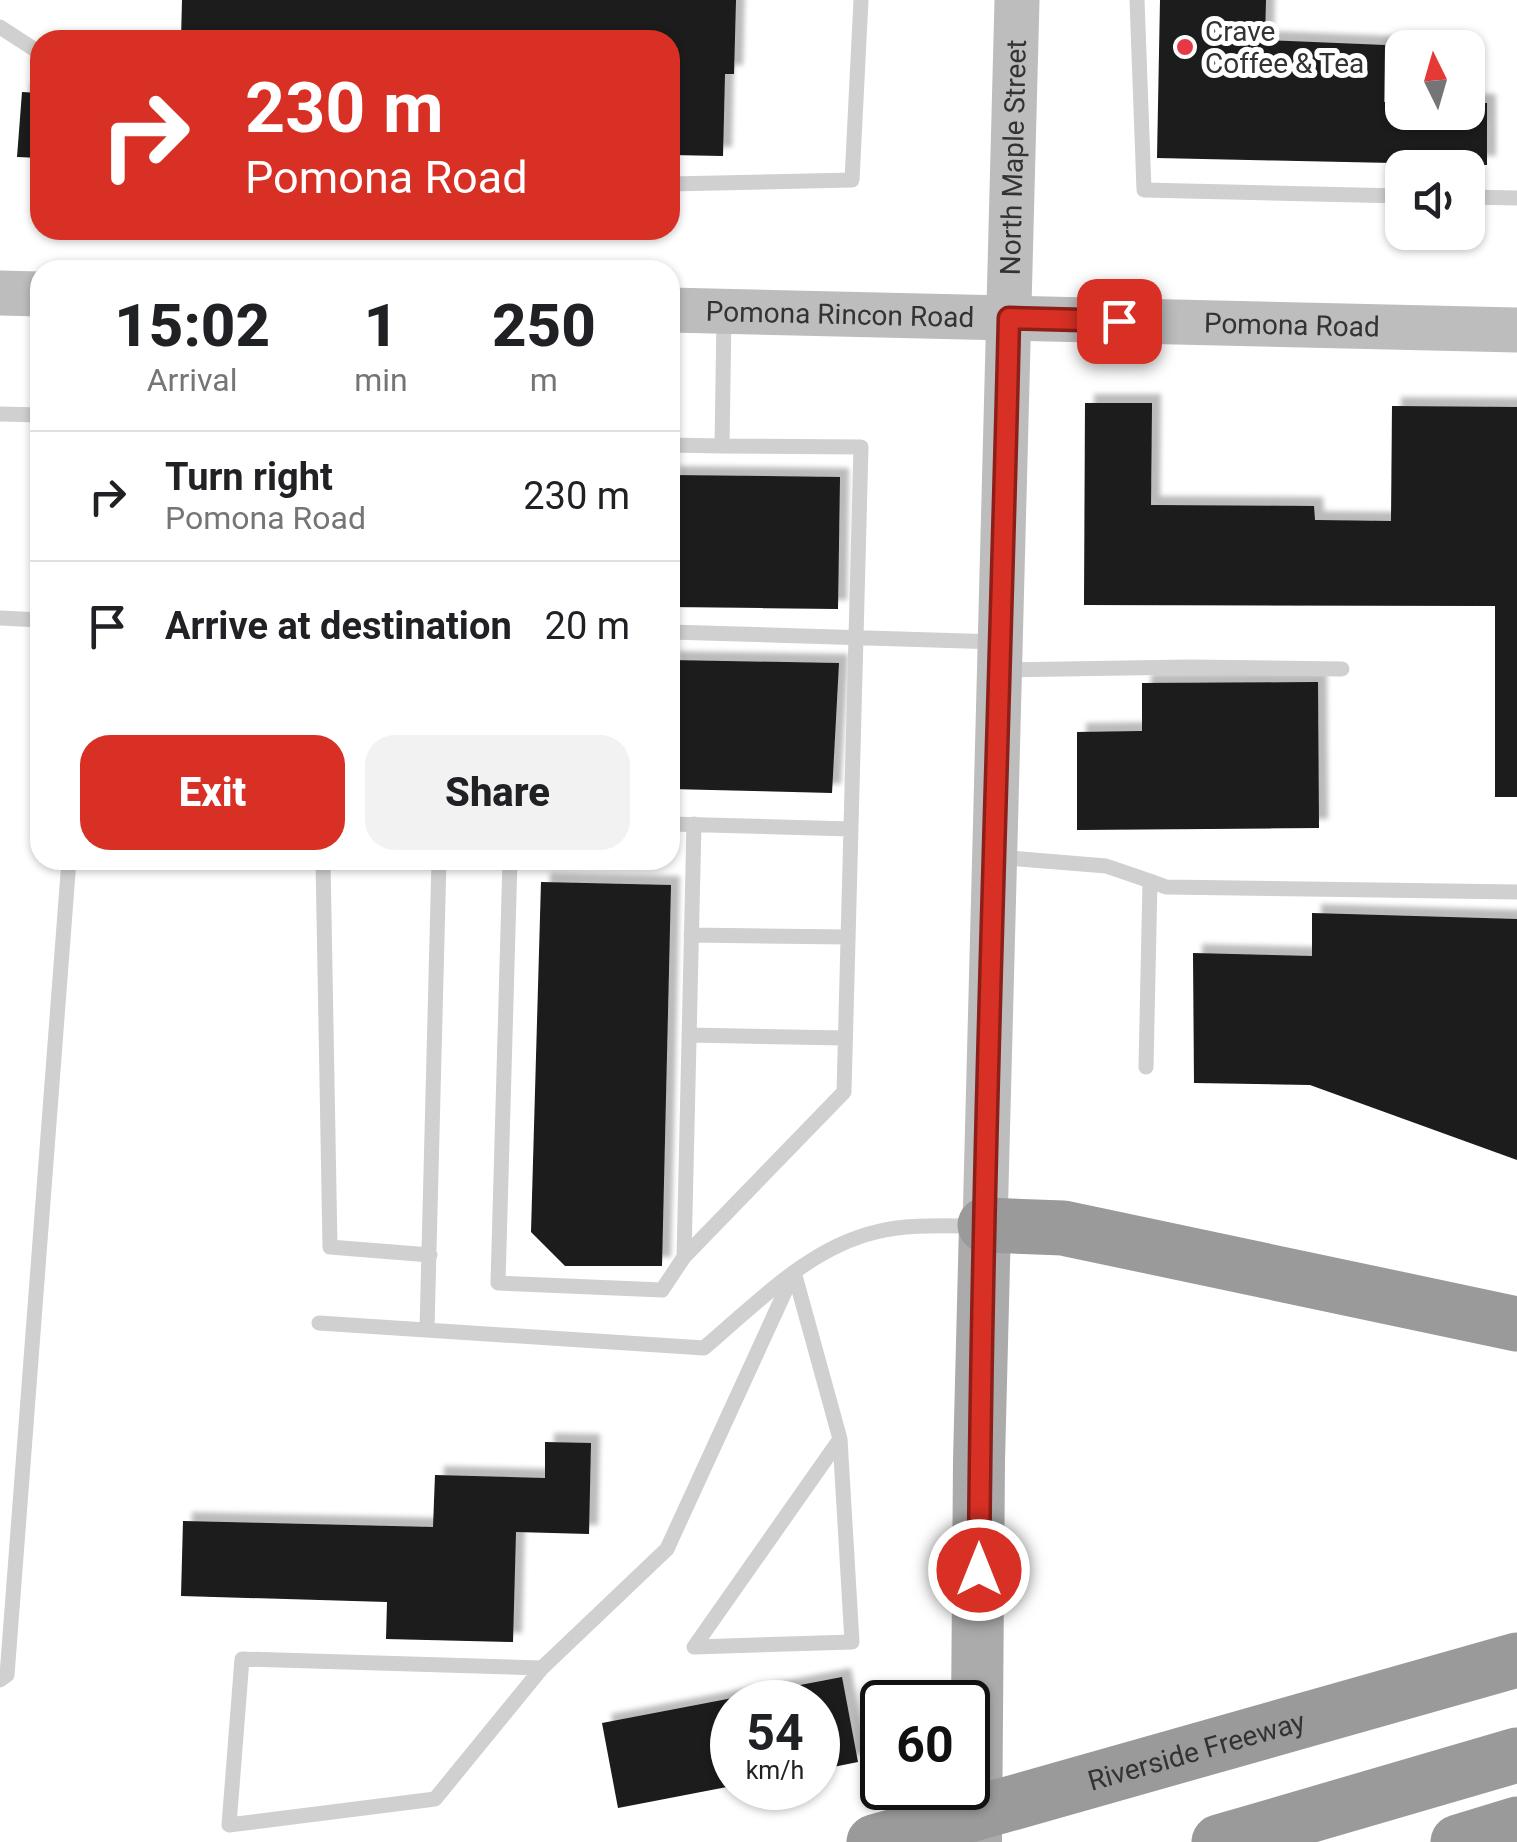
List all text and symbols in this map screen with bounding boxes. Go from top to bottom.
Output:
place label: Crave Coffee & Tea [1205,15,1364,80]
north arrow [1385,30,1485,130]
map controls [1385,30,1485,250]
marker: Crave Coffee & Tea [1174,36,1196,58]
street label: North Maple Street [993,39,1032,276]
text: 230 m [245,67,444,149]
icon: right [80,70,210,200]
button: sound [1385,150,1485,250]
text: Pomona Road [245,151,528,204]
pin [1077,279,1162,364]
text: 15:02 [114,290,270,361]
text: 1 [364,290,398,361]
text: 250 [492,290,596,361]
street label: Pomona Rincon Road [705,294,975,334]
icon: arrive [1092,294,1147,349]
street label: Pomona Road [1204,306,1380,343]
text: Arrival [147,361,238,399]
text: min [354,361,408,399]
text: m [530,361,558,399]
text: Turn right [165,455,333,499]
icon: right [80,469,135,524]
text: 230 m [523,474,630,518]
text: Pomona Road [165,499,366,537]
icon: arrive [80,599,135,654]
text: Arrive at destination [165,604,512,648]
text: 20 m [545,604,630,648]
button: Exit [80,735,345,850]
button: Share [365,735,630,850]
position arrow [927,1518,1031,1622]
speed limit sign: 60 [860,1680,990,1810]
text: 54 [746,1704,804,1762]
street label: Riverside Freeway [1084,1704,1309,1797]
text: km/h [746,1756,804,1785]

